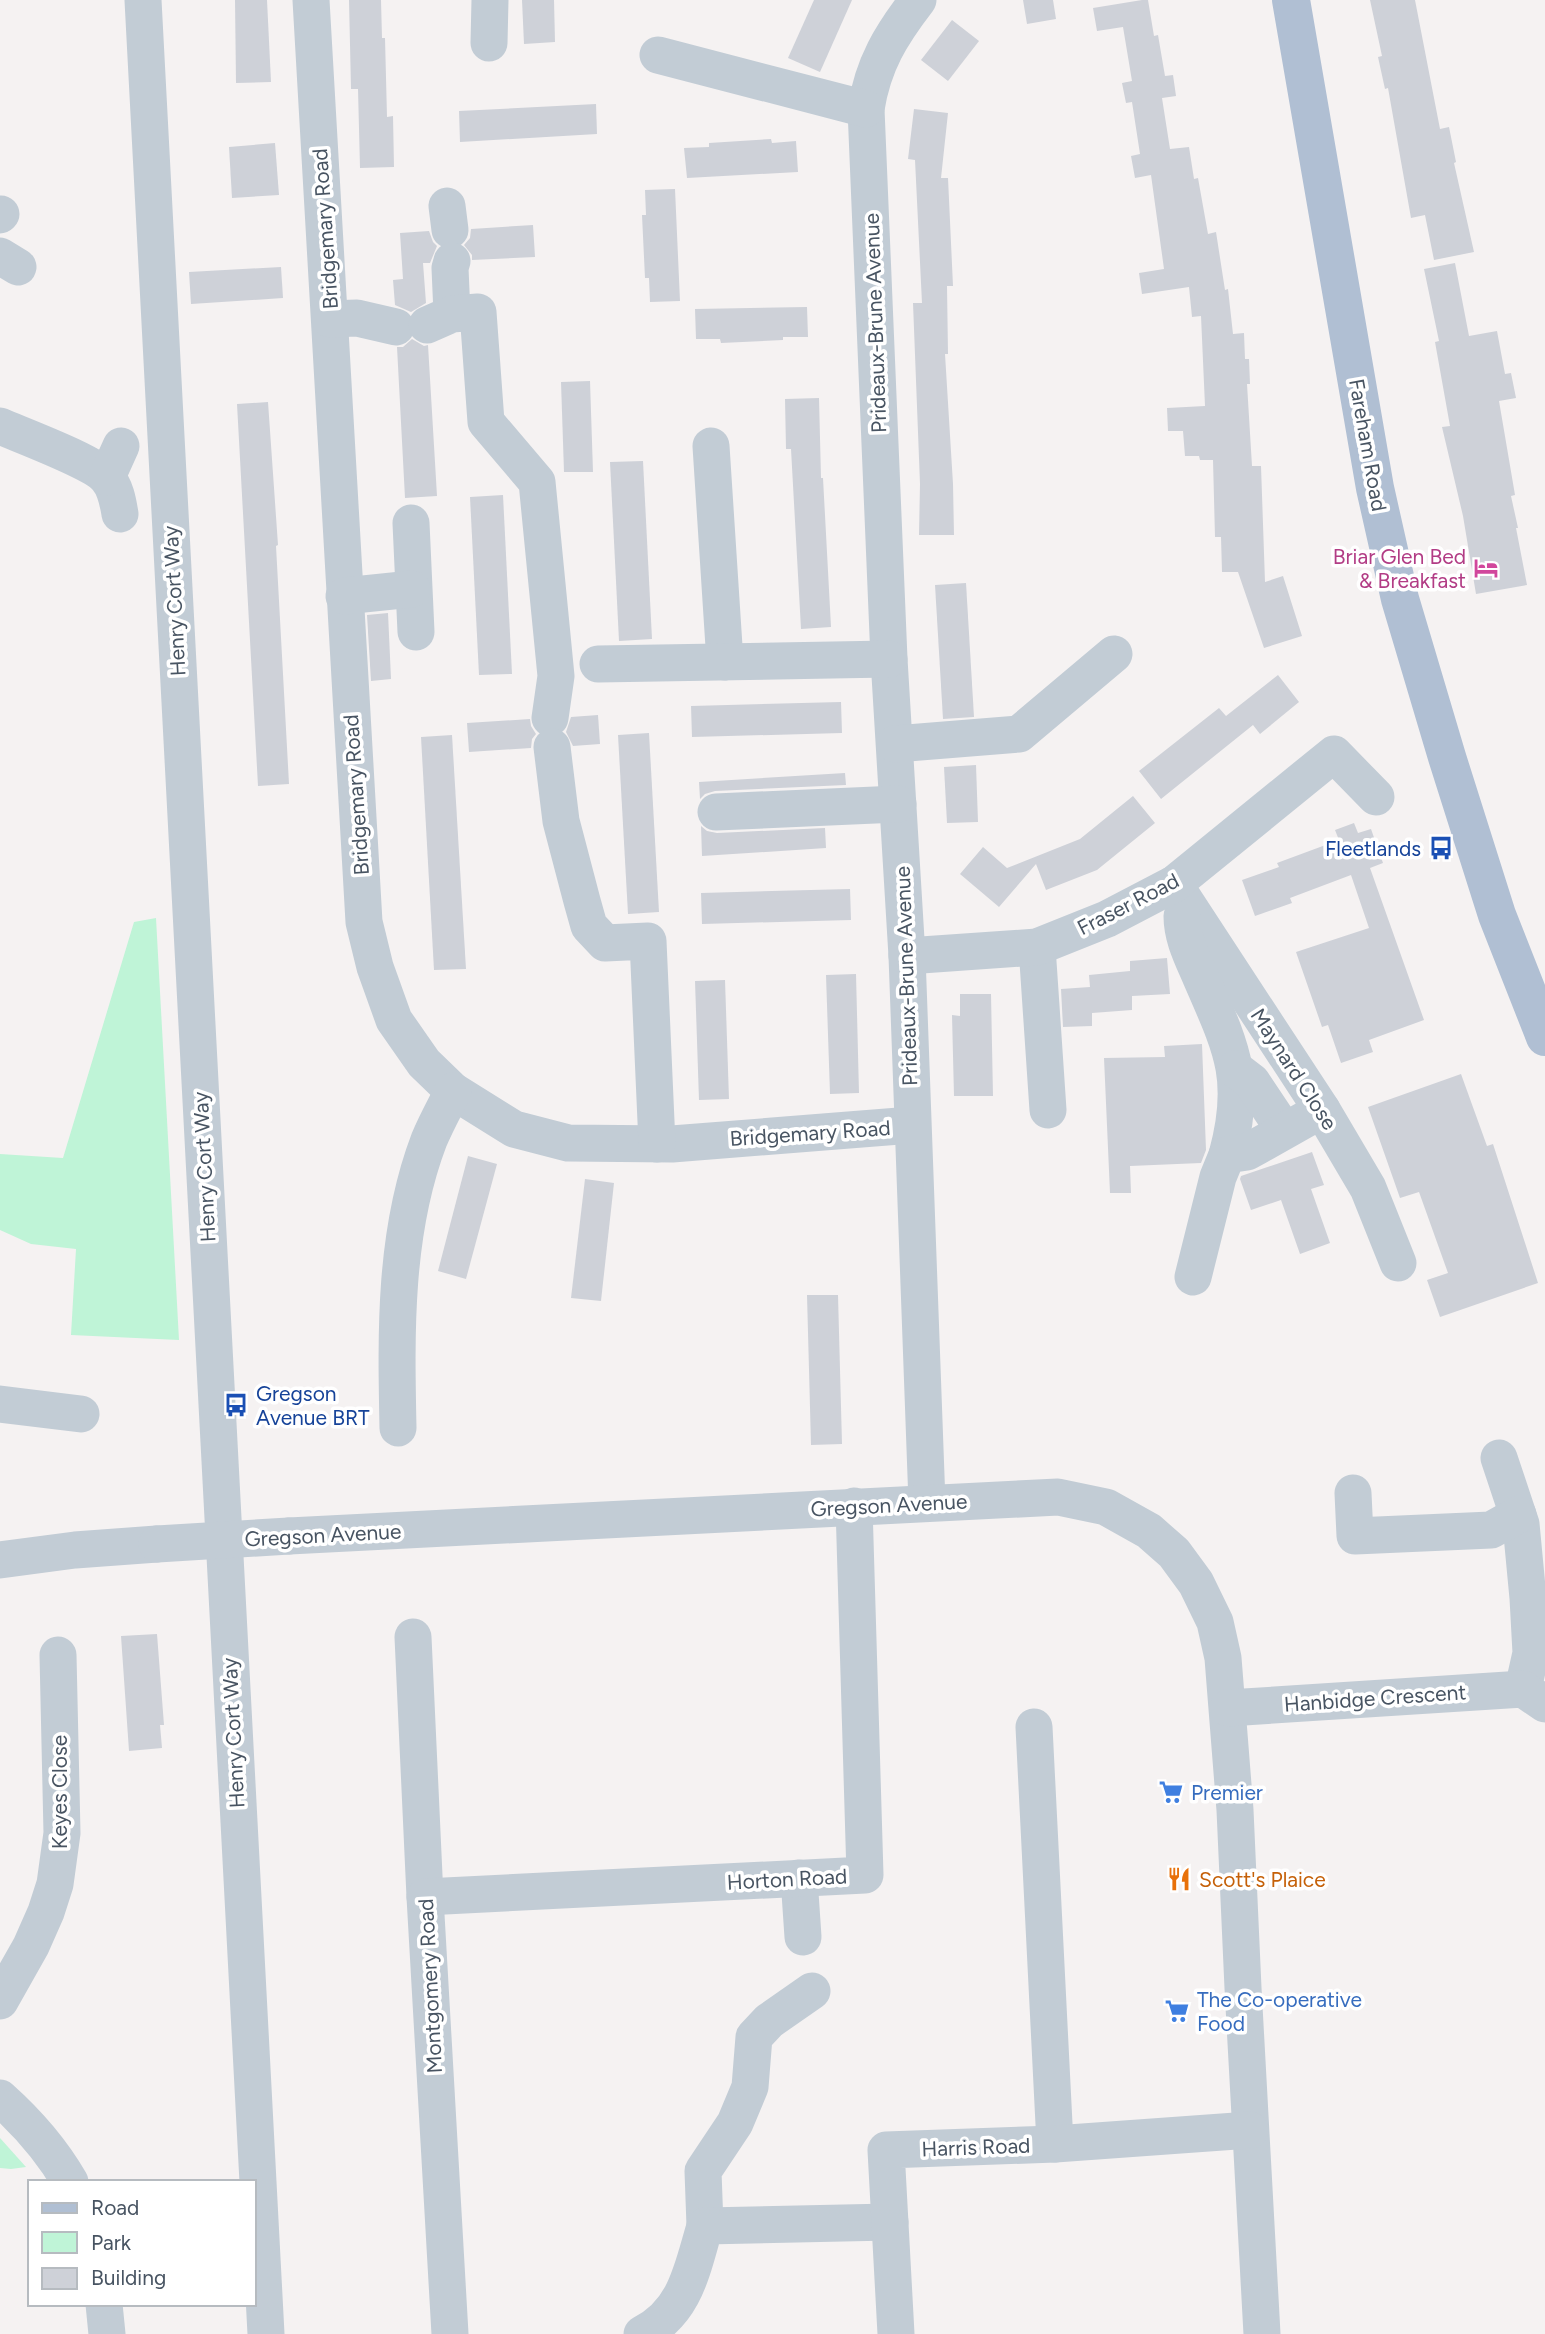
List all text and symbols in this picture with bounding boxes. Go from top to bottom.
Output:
street label: Bridgemary Road [307,148,343,310]
street label: Prideaux-Brune Avenue [859,213,891,433]
street label: Fareham Road [1344,377,1392,513]
street label: Henry Cort Way [158,525,190,677]
place label: Briar Glen Bed & Breakfast [1333,544,1466,593]
hotel icon: Briar Glen Bed & Breakfast [1472,554,1500,582]
street label: Bridgemary Road [338,714,374,876]
bus stop icon: Fleetlands [1427,834,1455,862]
place label: Fleetlands [1325,836,1421,861]
street label: Prideaux-Brune Avenue [890,866,922,1086]
street label: Fraser Road [1073,868,1183,940]
street label: Maynard Close [1246,1004,1342,1134]
street label: Henry Cort Way [188,1091,220,1243]
street label: Bridgemary Road [729,1115,891,1151]
place label: Gregson Avenue BRT [256,1381,370,1430]
bus stop icon: Gregson Avenue BRT [222,1391,250,1419]
street label: Gregson Avenue [810,1488,968,1522]
street label: Gregson Avenue [244,1518,402,1552]
street label: Henry Cort Way [217,1657,249,1809]
street label: Hanbidge Crescent [1283,1679,1467,1717]
street label: Keyes Close [47,1735,72,1849]
supermarket icon: Premier [1157,1778,1185,1806]
place label: Premier [1191,1780,1263,1805]
street label: Horton Road [726,1863,848,1895]
restaurant icon: Scott's Plaice [1165,1865,1193,1893]
place label: Scott's Plaice [1199,1867,1326,1892]
street label: Montgomery Road [413,1898,447,2074]
place label: The Co-operative Food [1197,1987,1362,2036]
supermarket icon: The Co-operative Food [1163,1997,1191,2025]
street label: Harris Road [921,2133,1031,2161]
legend [28,2180,256,2306]
text: Road [91,2195,139,2220]
text: Park [91,2230,132,2255]
text: Building [91,2265,166,2290]

